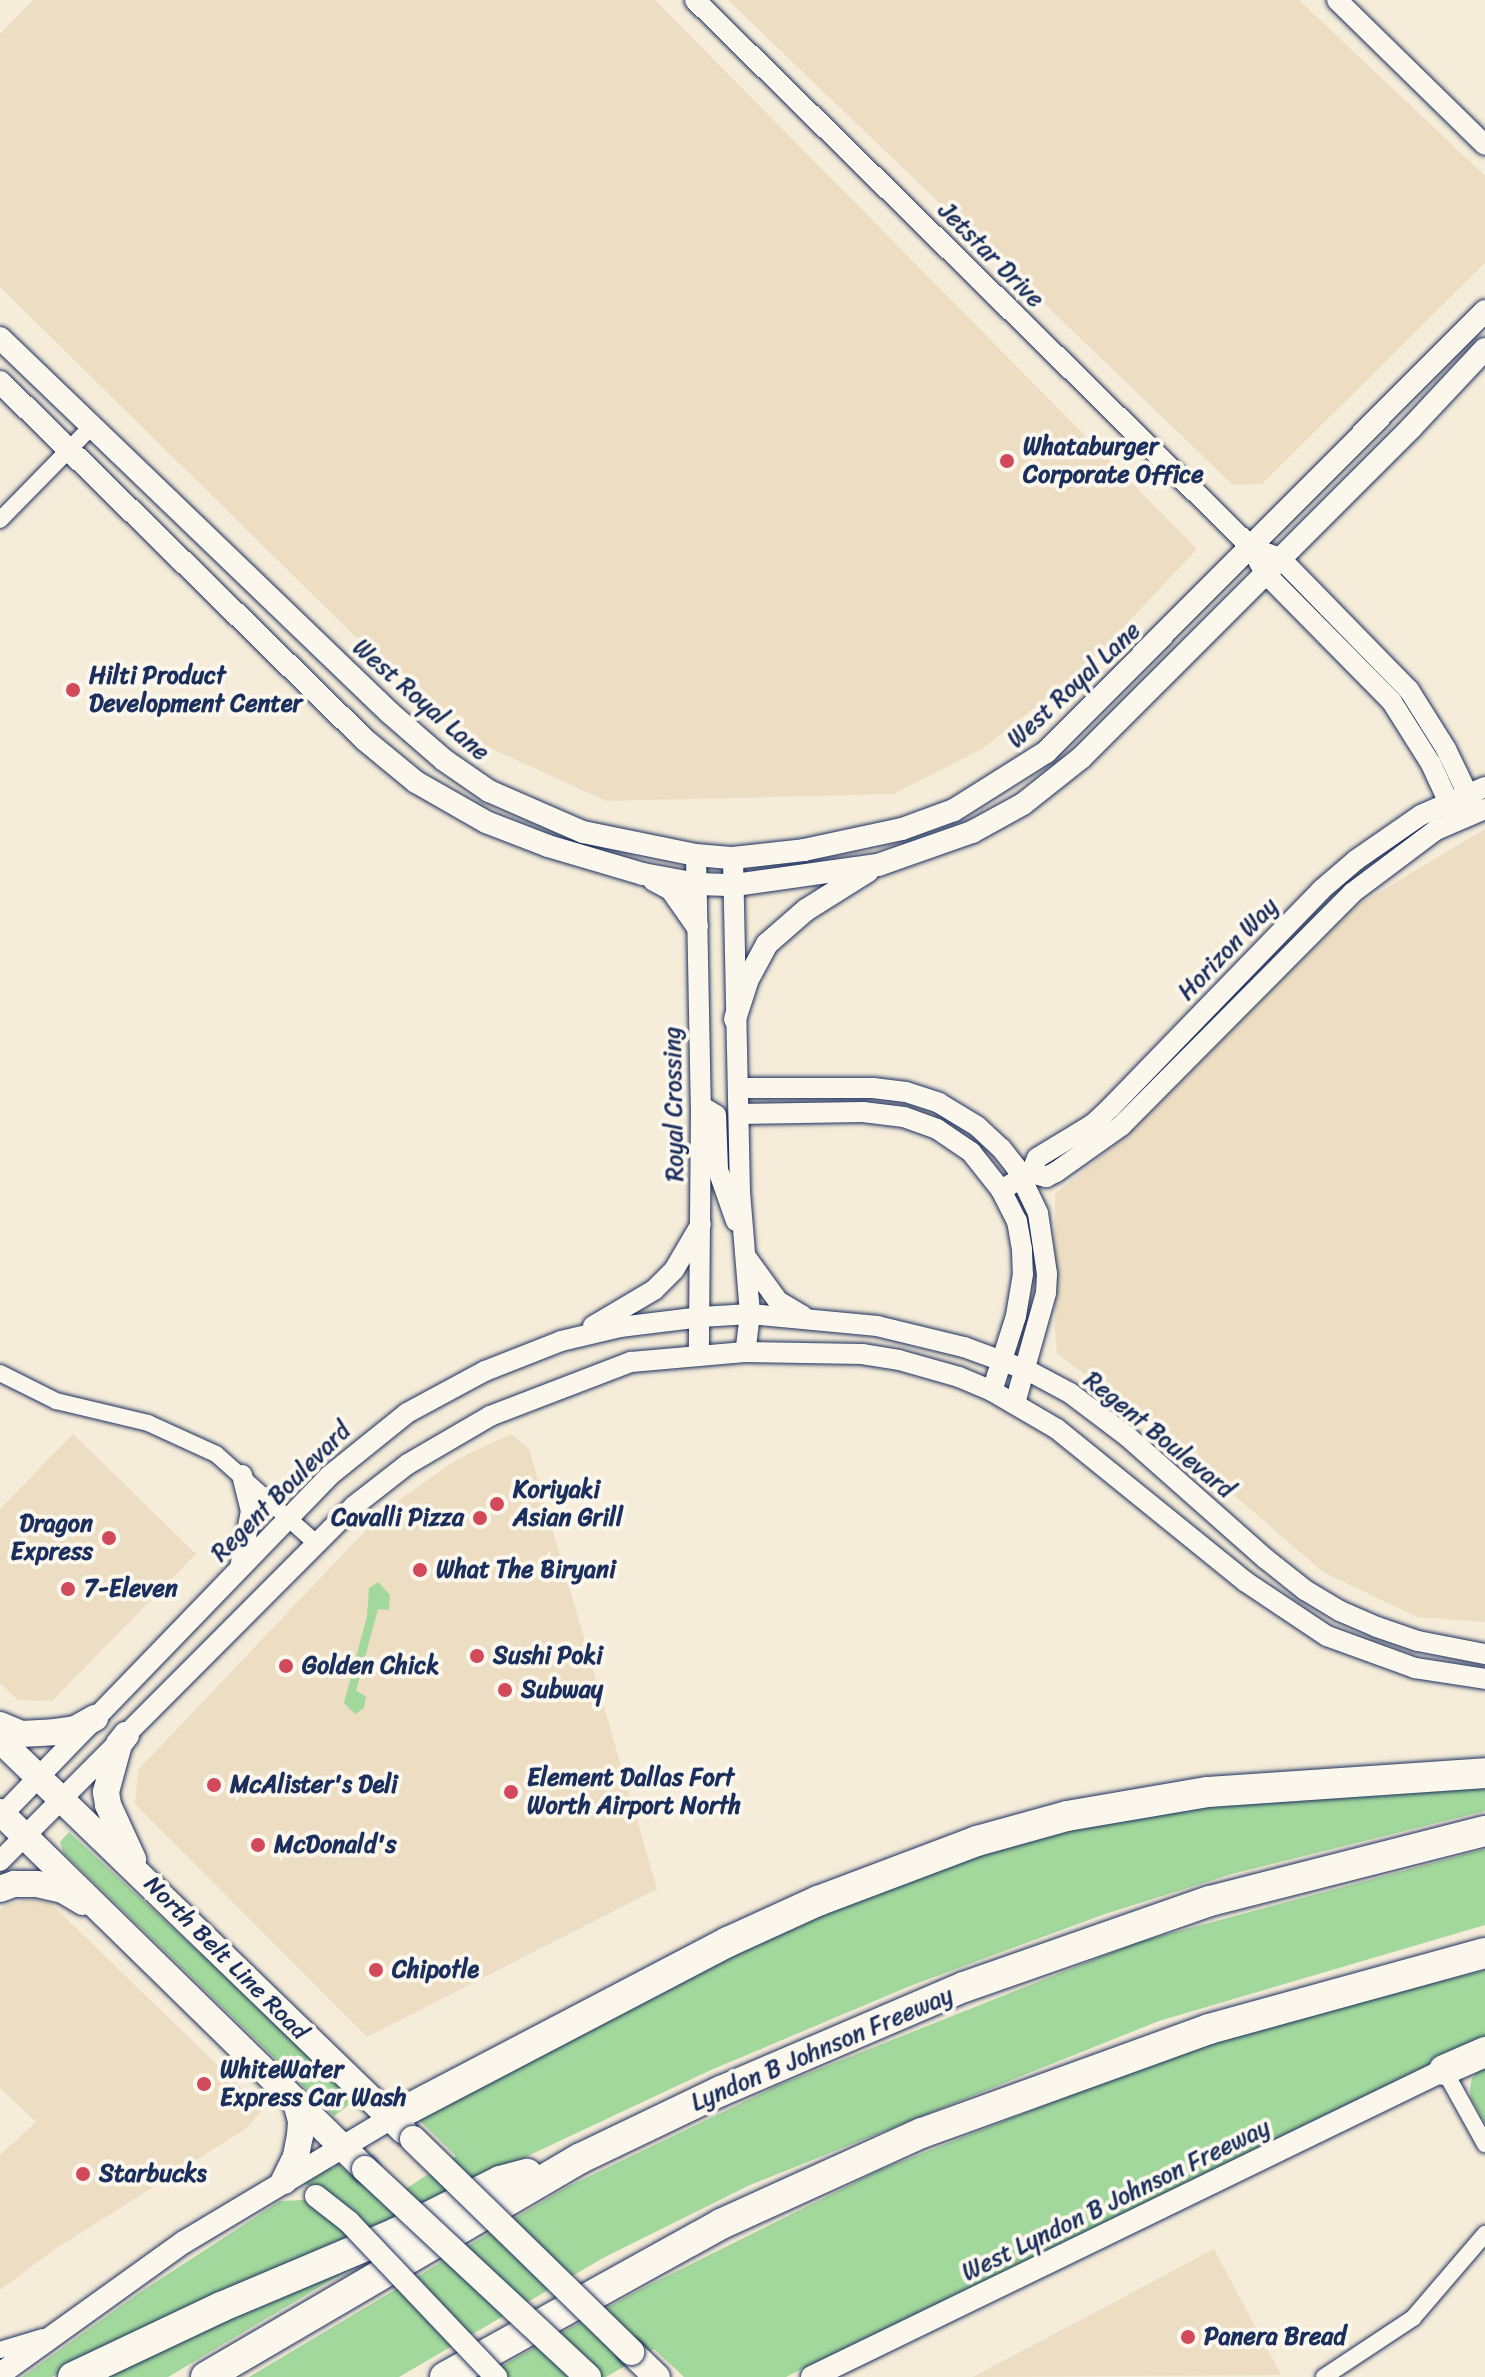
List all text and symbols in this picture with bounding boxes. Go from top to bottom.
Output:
street label: Jetstar Drive [932,196,1050,314]
place label: Whataburger Corporate Office [1023,433,1204,489]
marker: Whataburger Corporate Office [998,452,1016,470]
street label: West Royal Lane [1002,616,1146,754]
street label: West Royal Lane [347,633,495,767]
place label: Hilti Product Development Center [89,662,303,718]
marker: Hilti Product Development Center [64,681,82,699]
street label: Horizon Way [1172,892,1284,1006]
street label: Royal Crossing [658,1027,690,1181]
street label: Regent Boulevard [1078,1366,1240,1504]
street label: Regent Boulevard [206,1417,356,1567]
place label: Koriyaki Asian Grill [513,1476,623,1532]
marker: Koriyaki Asian Grill [488,1495,506,1513]
place label: Cavalli Pizza [331,1504,464,1532]
marker: Cavalli Pizza [471,1509,489,1527]
place label: Dragon Express [10,1510,93,1566]
marker: Dragon Express [100,1529,118,1547]
place label: What The Biryani [436,1556,616,1584]
marker: What The Biryani [411,1561,429,1579]
place label: 7-Eleven [84,1575,178,1603]
marker: 7-Eleven [59,1580,77,1598]
place label: Sushi Poki [493,1642,604,1670]
marker: Sushi Poki [468,1647,486,1665]
place label: Golden Chick [302,1652,439,1680]
marker: Golden Chick [277,1657,295,1675]
place label: Subway [521,1676,603,1704]
marker: Subway [496,1681,514,1699]
place label: Element Dallas Fort Worth Airport North [527,1764,742,1820]
place label: McAlister's Deli [230,1771,399,1799]
marker: McAlister's Deli [205,1776,223,1794]
marker: Element Dallas Fort Worth Airport North [502,1783,520,1801]
place label: McDonald's [274,1831,397,1859]
marker: McDonald's [249,1836,267,1854]
street label: North Belt Line Road [138,1870,314,2046]
place label: Chipotle [392,1956,479,1984]
marker: Chipotle [367,1961,385,1979]
street label: Lyndon B Johnson Freeway [687,1981,957,2117]
place label: WhiteWater Express Car Wash [220,2056,406,2112]
marker: WhiteWater Express Car Wash [195,2075,213,2093]
street label: West Lyndon B Johnson Freeway [957,2113,1275,2287]
place label: Starbucks [99,2160,207,2188]
marker: Starbucks [74,2165,92,2183]
place label: Panera Bread [1204,2323,1346,2351]
marker: Panera Bread [1179,2328,1197,2346]

